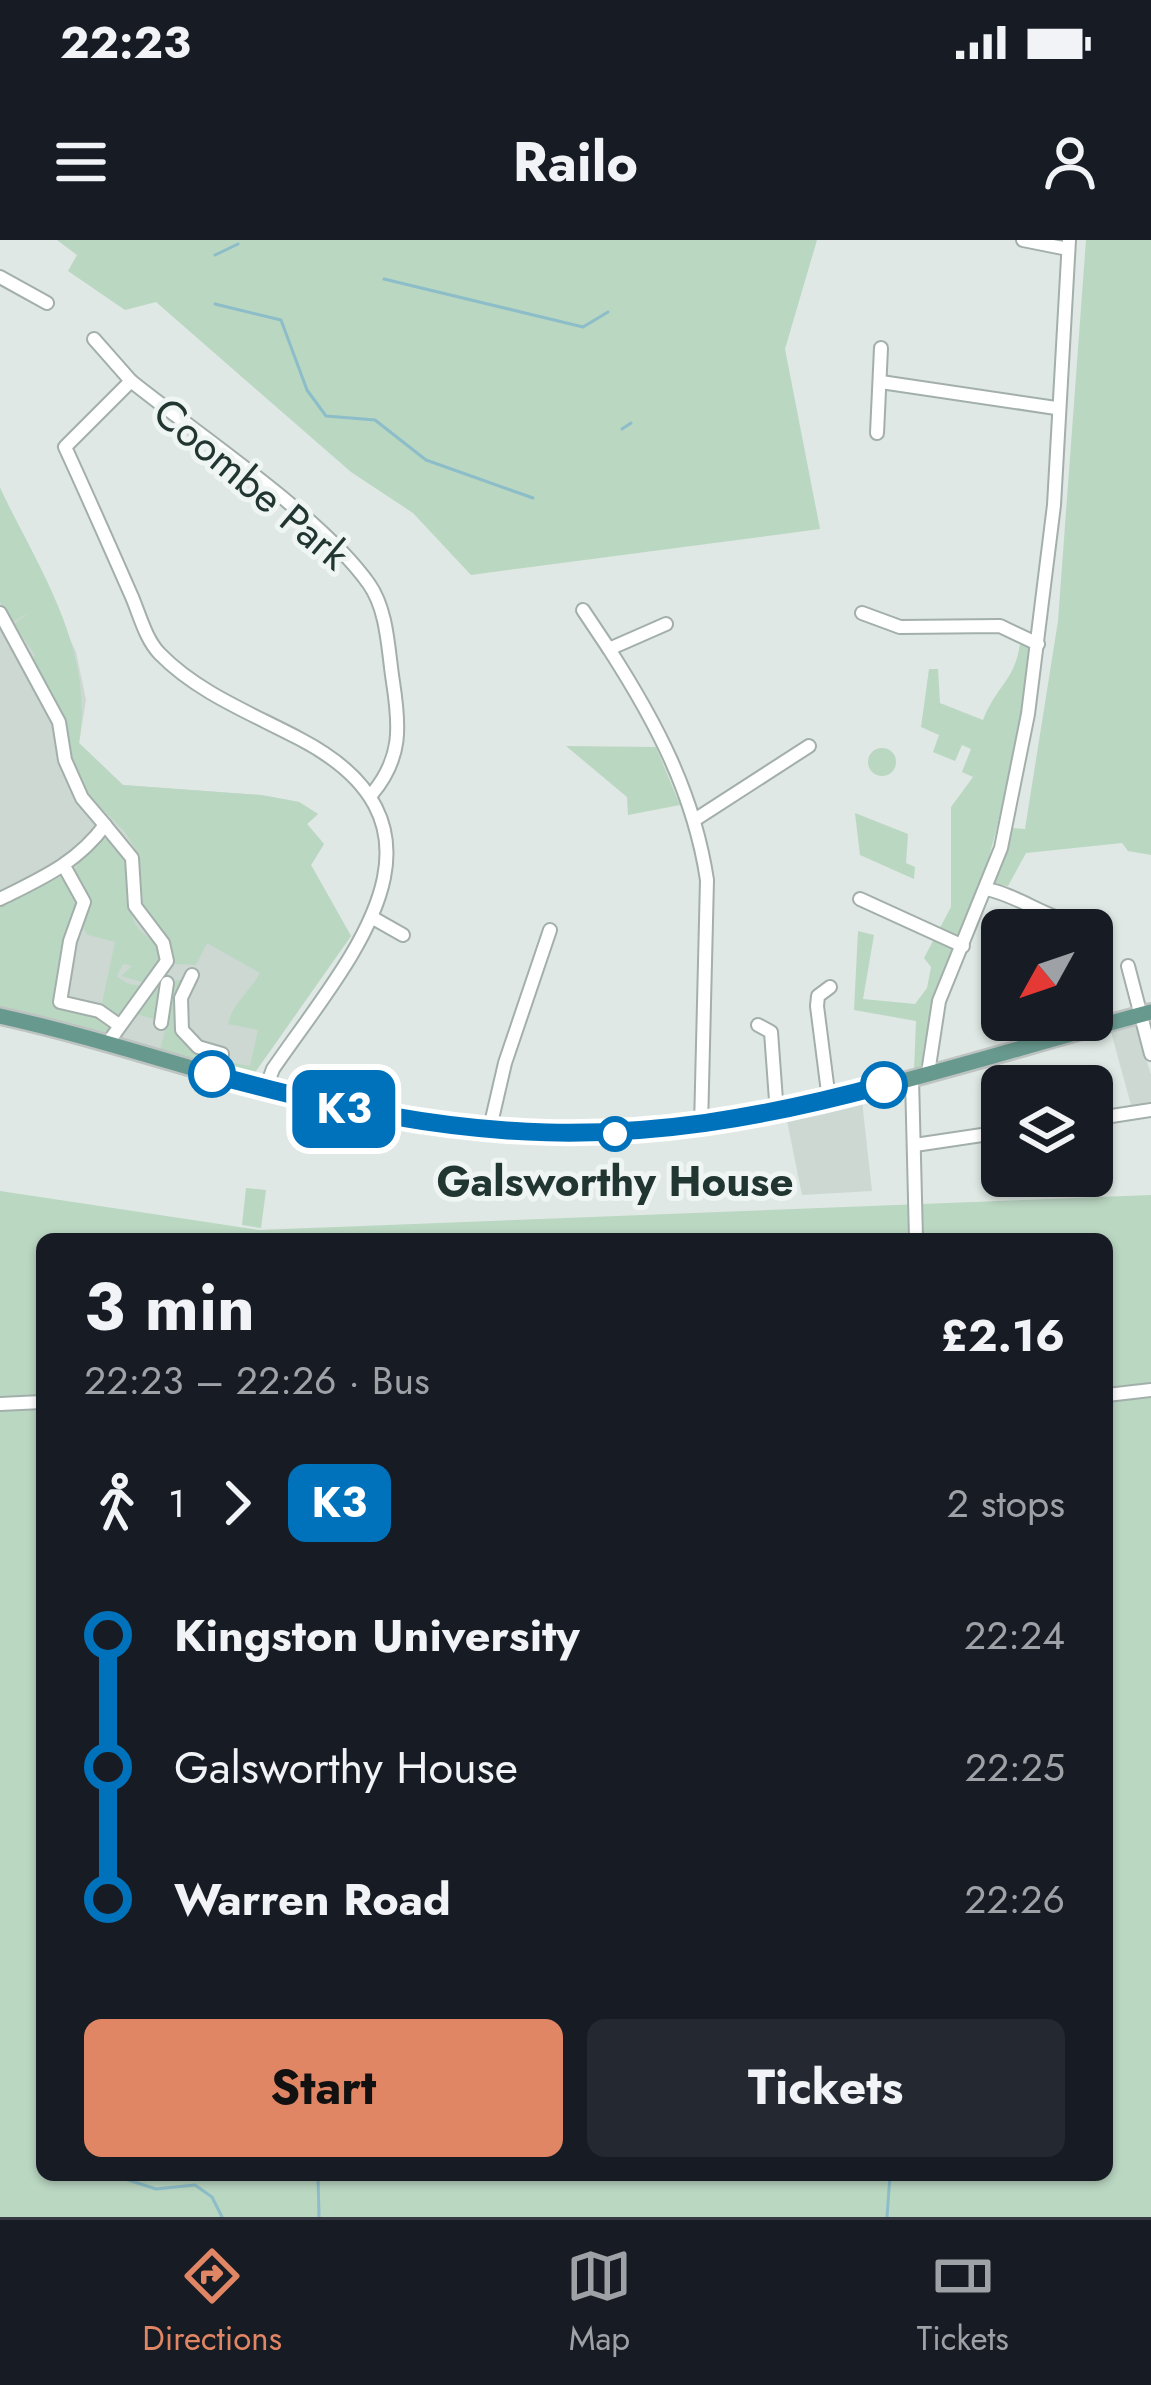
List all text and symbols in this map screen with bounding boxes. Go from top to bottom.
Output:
text: 22:23 [60,10,191,75]
text: Railo [513,123,638,201]
icon: menu [48,129,114,195]
icon: person [1037,129,1103,195]
street label: Coombe Park [140,383,364,584]
north arrow [981,909,1113,1041]
map controls [981,909,1113,1197]
unlabelled marker [190,1052,234,1096]
unlabelled marker [862,1063,906,1107]
button: layers [981,1065,1113,1197]
line badge: K3 [290,1070,398,1148]
text: K3 [316,1078,372,1139]
marker: Galsworthy House [599,1118,631,1150]
place label: Galsworthy House [436,1151,794,1212]
text: 3 min [84,1259,255,1355]
text: £2.16 [940,1303,1065,1368]
text: 22:23 – 22:26 · Bus [84,1352,430,1409]
icon: walk [84,1470,150,1536]
icon: forward [204,1470,270,1536]
text: K3 [312,1472,367,1533]
text: 1 [168,1475,186,1532]
text: 2 stops [947,1475,1065,1532]
text: Kingston University [174,1603,580,1668]
text: 22:24 [964,1607,1065,1664]
text: Galsworthy House [174,1735,518,1800]
text: 22:25 [965,1739,1065,1796]
text: Warren Road [174,1867,451,1932]
text: 22:26 [964,1871,1065,1928]
button: Start [84,2019,563,2157]
button: Tickets [587,2019,1065,2157]
tab: Directions [142,2243,282,2362]
tab: Map [566,2243,632,2362]
tab: Tickets [917,2243,1009,2362]

